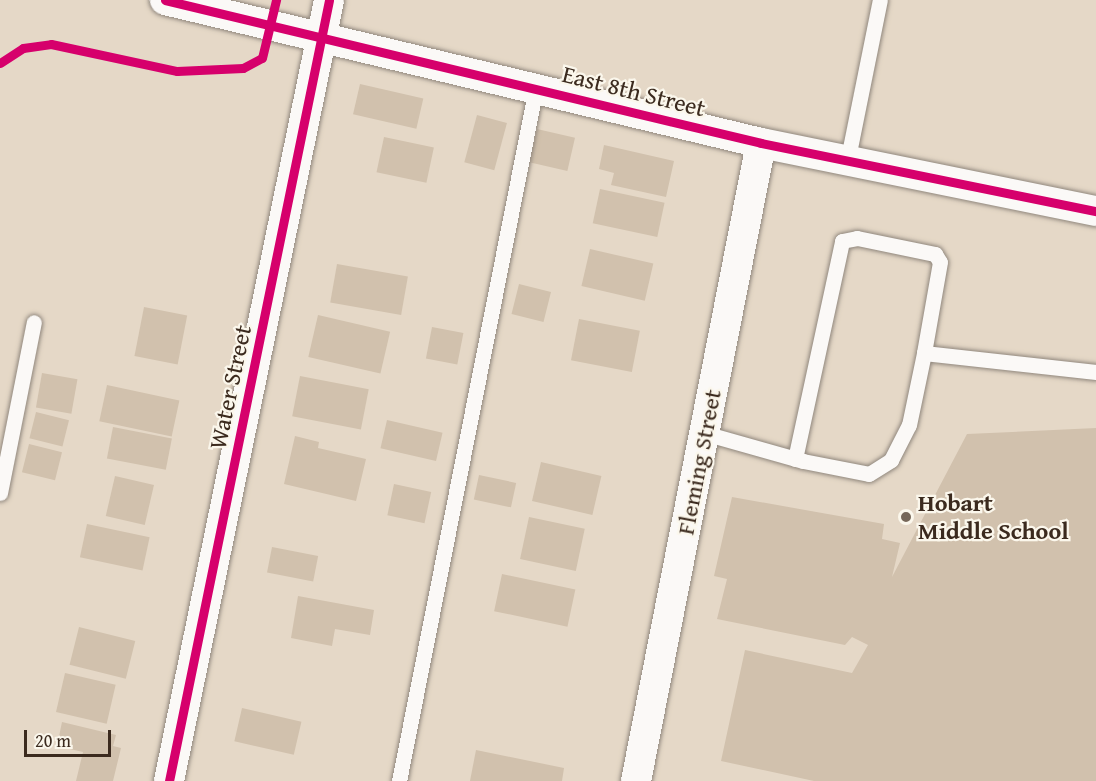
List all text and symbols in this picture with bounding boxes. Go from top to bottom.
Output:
street label: East 8th Street [560,59,708,123]
street label: Water Street [203,322,257,452]
street label: Fleming Street [671,387,727,537]
place label: Hobart Middle School [918,489,1069,545]
marker: Hobart Middle School [899,510,913,524]
scale bar [27,718,114,756]
text: 20 m [35,727,71,754]

